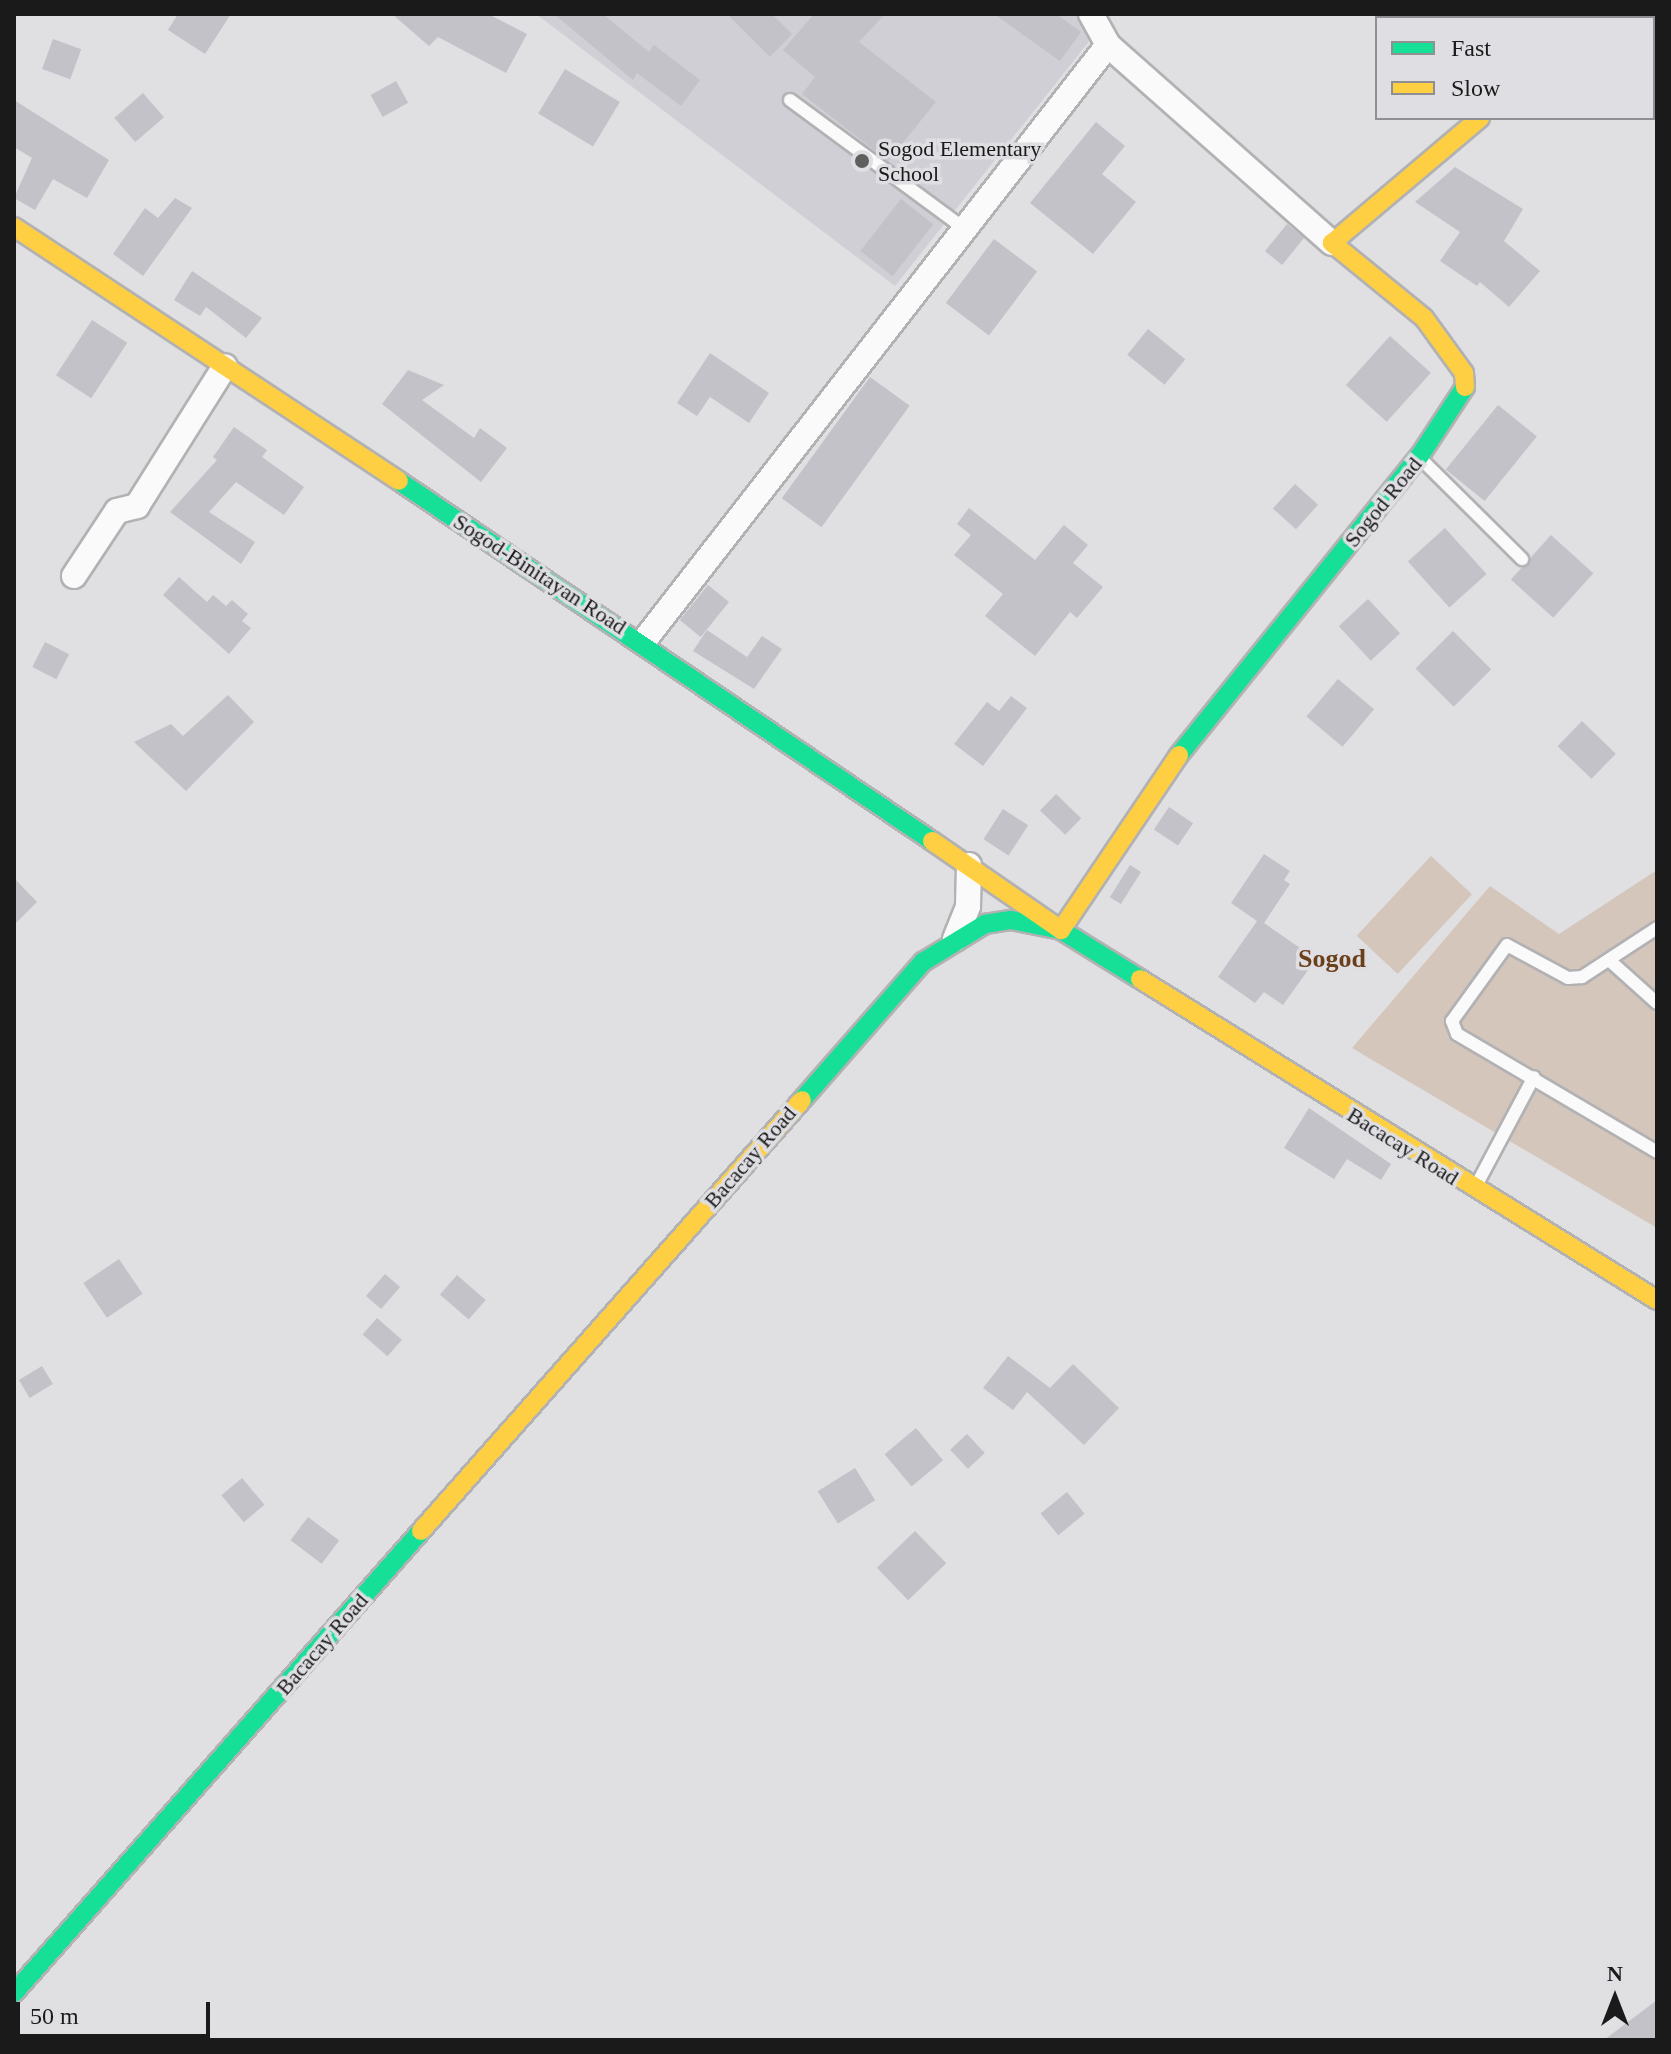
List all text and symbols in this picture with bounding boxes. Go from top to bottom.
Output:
legend [1375,16,1655,120]
text: Fast [1451,35,1491,61]
text: Slow [1451,75,1500,101]
place label: Sogod Elementary School [878,135,1041,186]
marker: Sogod Elementary School [853,152,871,170]
street label: Sogod Road [1339,452,1427,552]
street label: Sogod-Binitayan Road [449,508,631,640]
district label: Sogod [1298,943,1366,975]
street label: Bacacay Road [699,1101,801,1213]
street label: Bacacay Road [1342,1101,1464,1191]
street label: Bacacay Road [271,1588,373,1700]
north arrow [1575,1958,1655,2038]
text: N [1607,1961,1623,1986]
scale bar [20,1986,214,2036]
text: 50 m [30,2003,79,2029]

